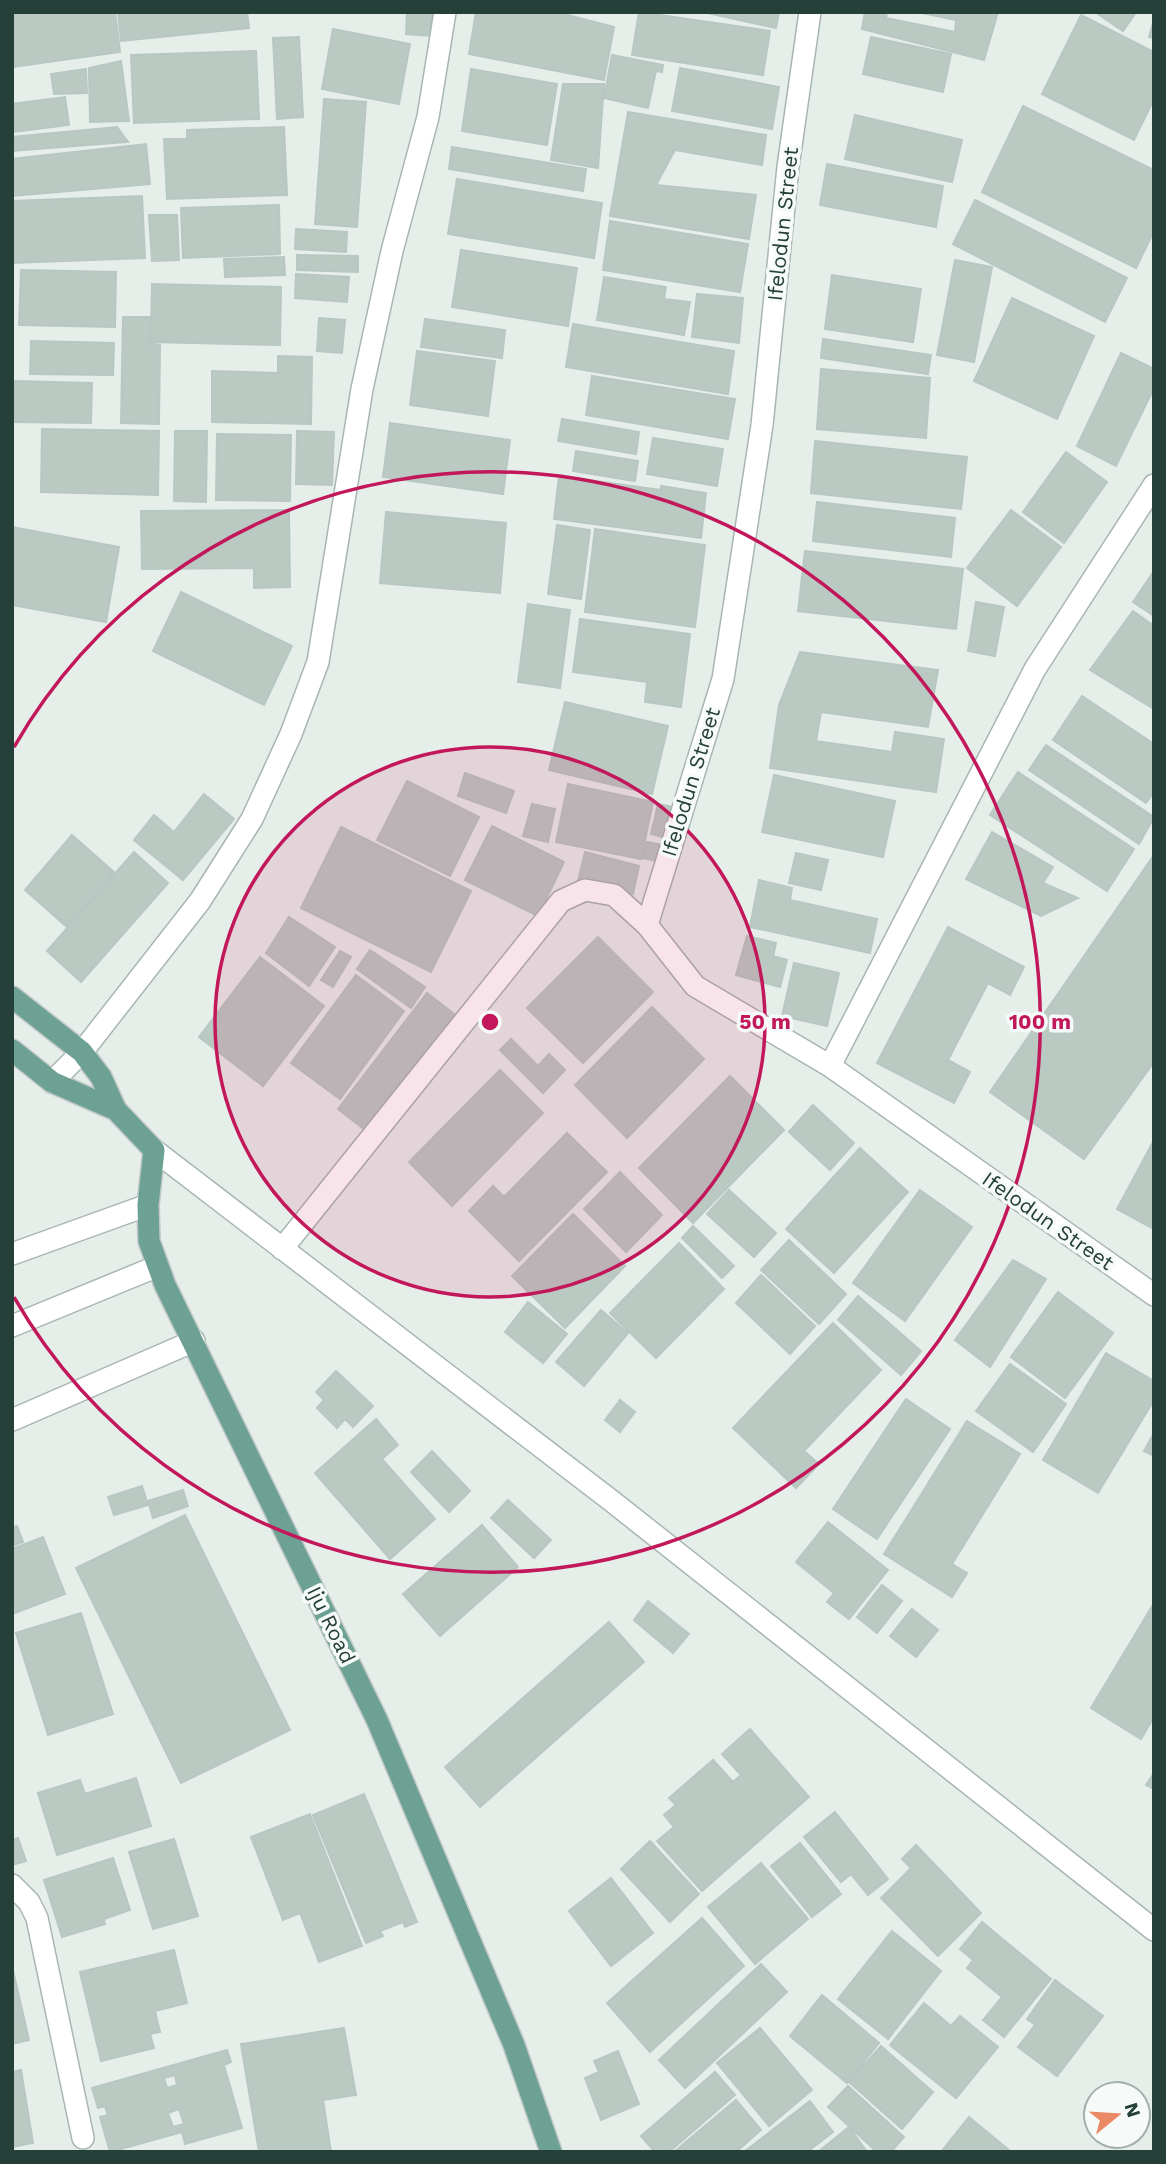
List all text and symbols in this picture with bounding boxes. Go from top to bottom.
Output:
street label: Ifelodun Street [762,145,803,302]
street label: Ifelodun Street [656,704,725,860]
text: 50 m [739,1009,791,1034]
text: 100 m [1009,1009,1071,1034]
centre of rings [478,1010,502,1034]
street label: Ifelodun Street [978,1166,1119,1275]
street label: Iju Road [302,1582,361,1668]
north arrow [1082,2080,1152,2150]
text: N [1120,2100,1146,2120]

